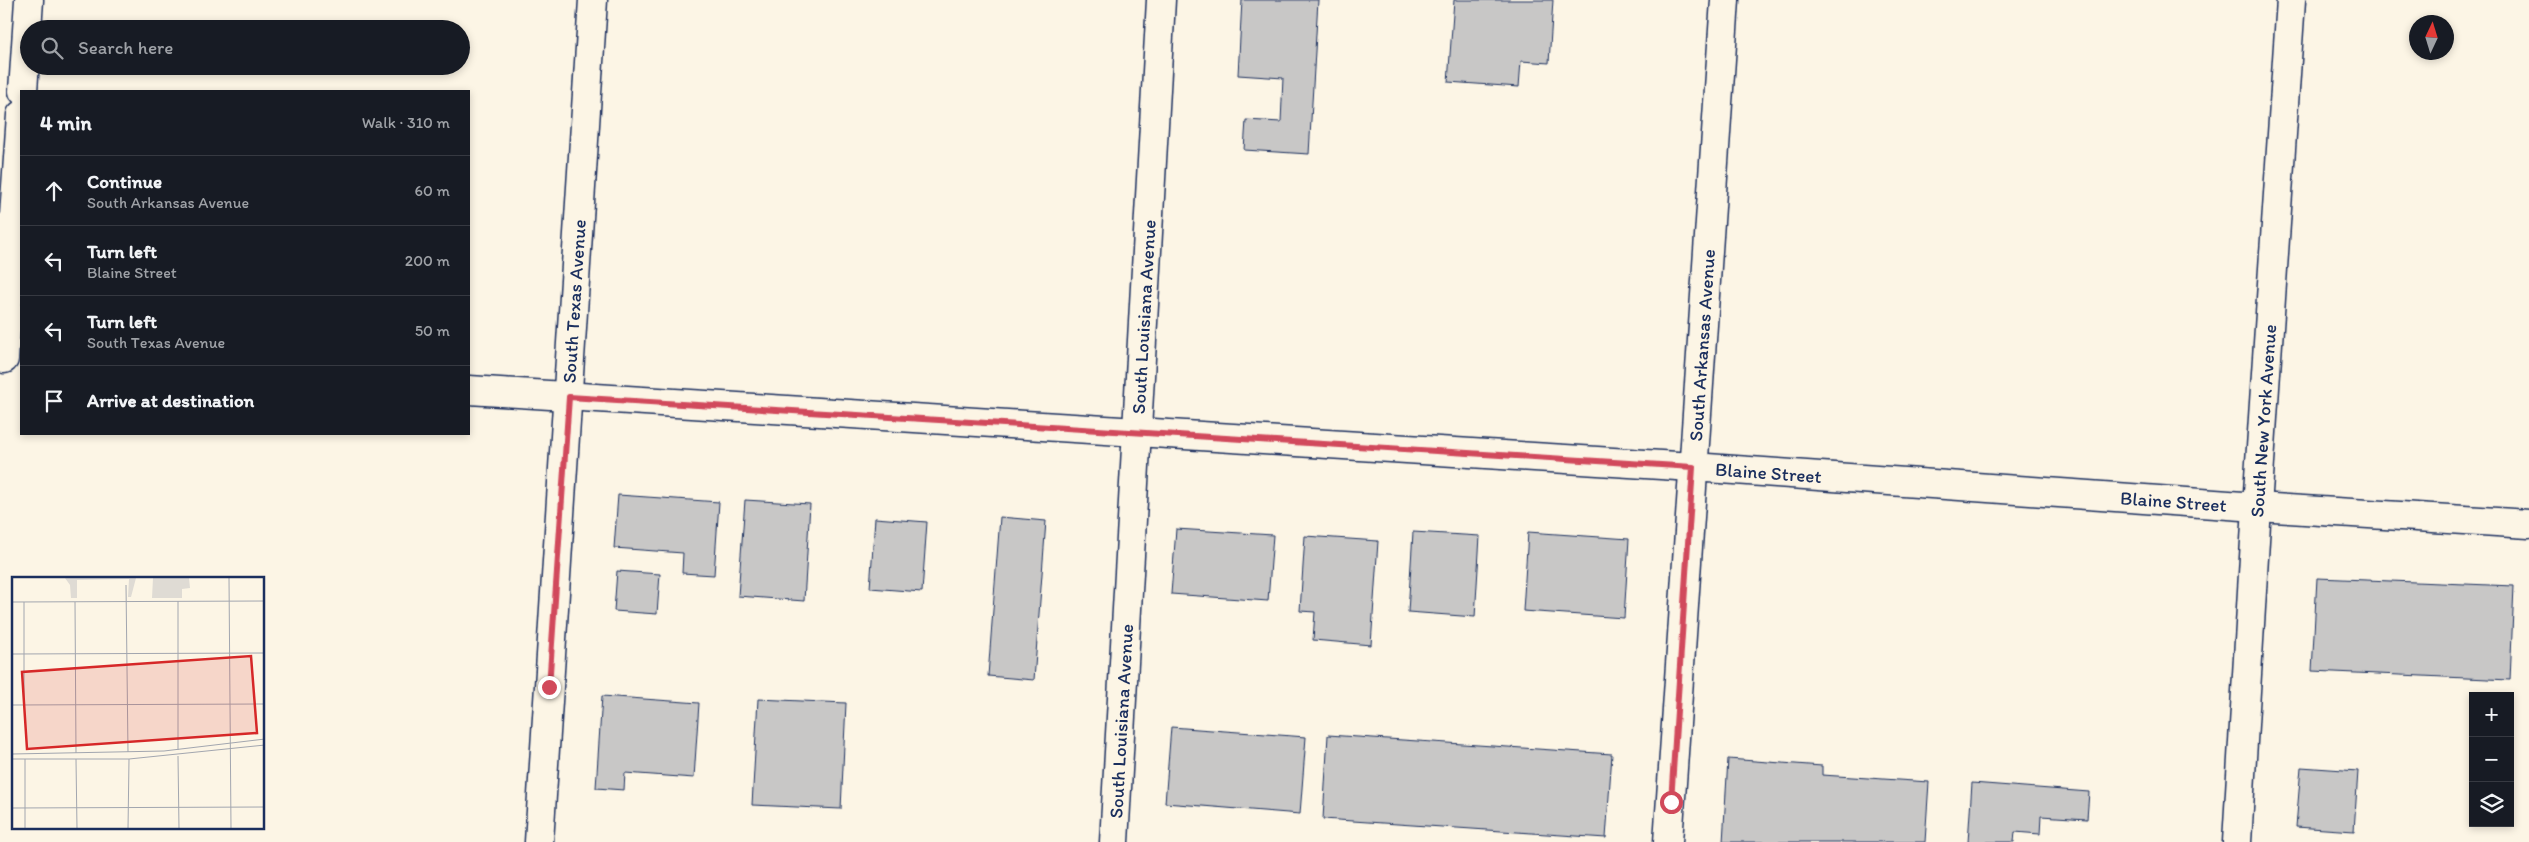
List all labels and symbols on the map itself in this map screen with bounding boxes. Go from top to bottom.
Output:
north arrow [2409,15,2454,60]
street label: South Texas Avenue [557,218,590,384]
street label: South Louisiana Avenue [1126,219,1160,415]
street label: South Arkansas Avenue [1684,248,1720,442]
street label: South New York Avenue [2245,323,2281,518]
street label: Blaine Street [1714,457,1822,488]
street label: Blaine Street [2119,486,2227,516]
inset map [12,577,265,830]
street label: South Louisiana Avenue [1104,623,1138,819]
route end [538,676,561,699]
route start [1660,791,1683,814]

